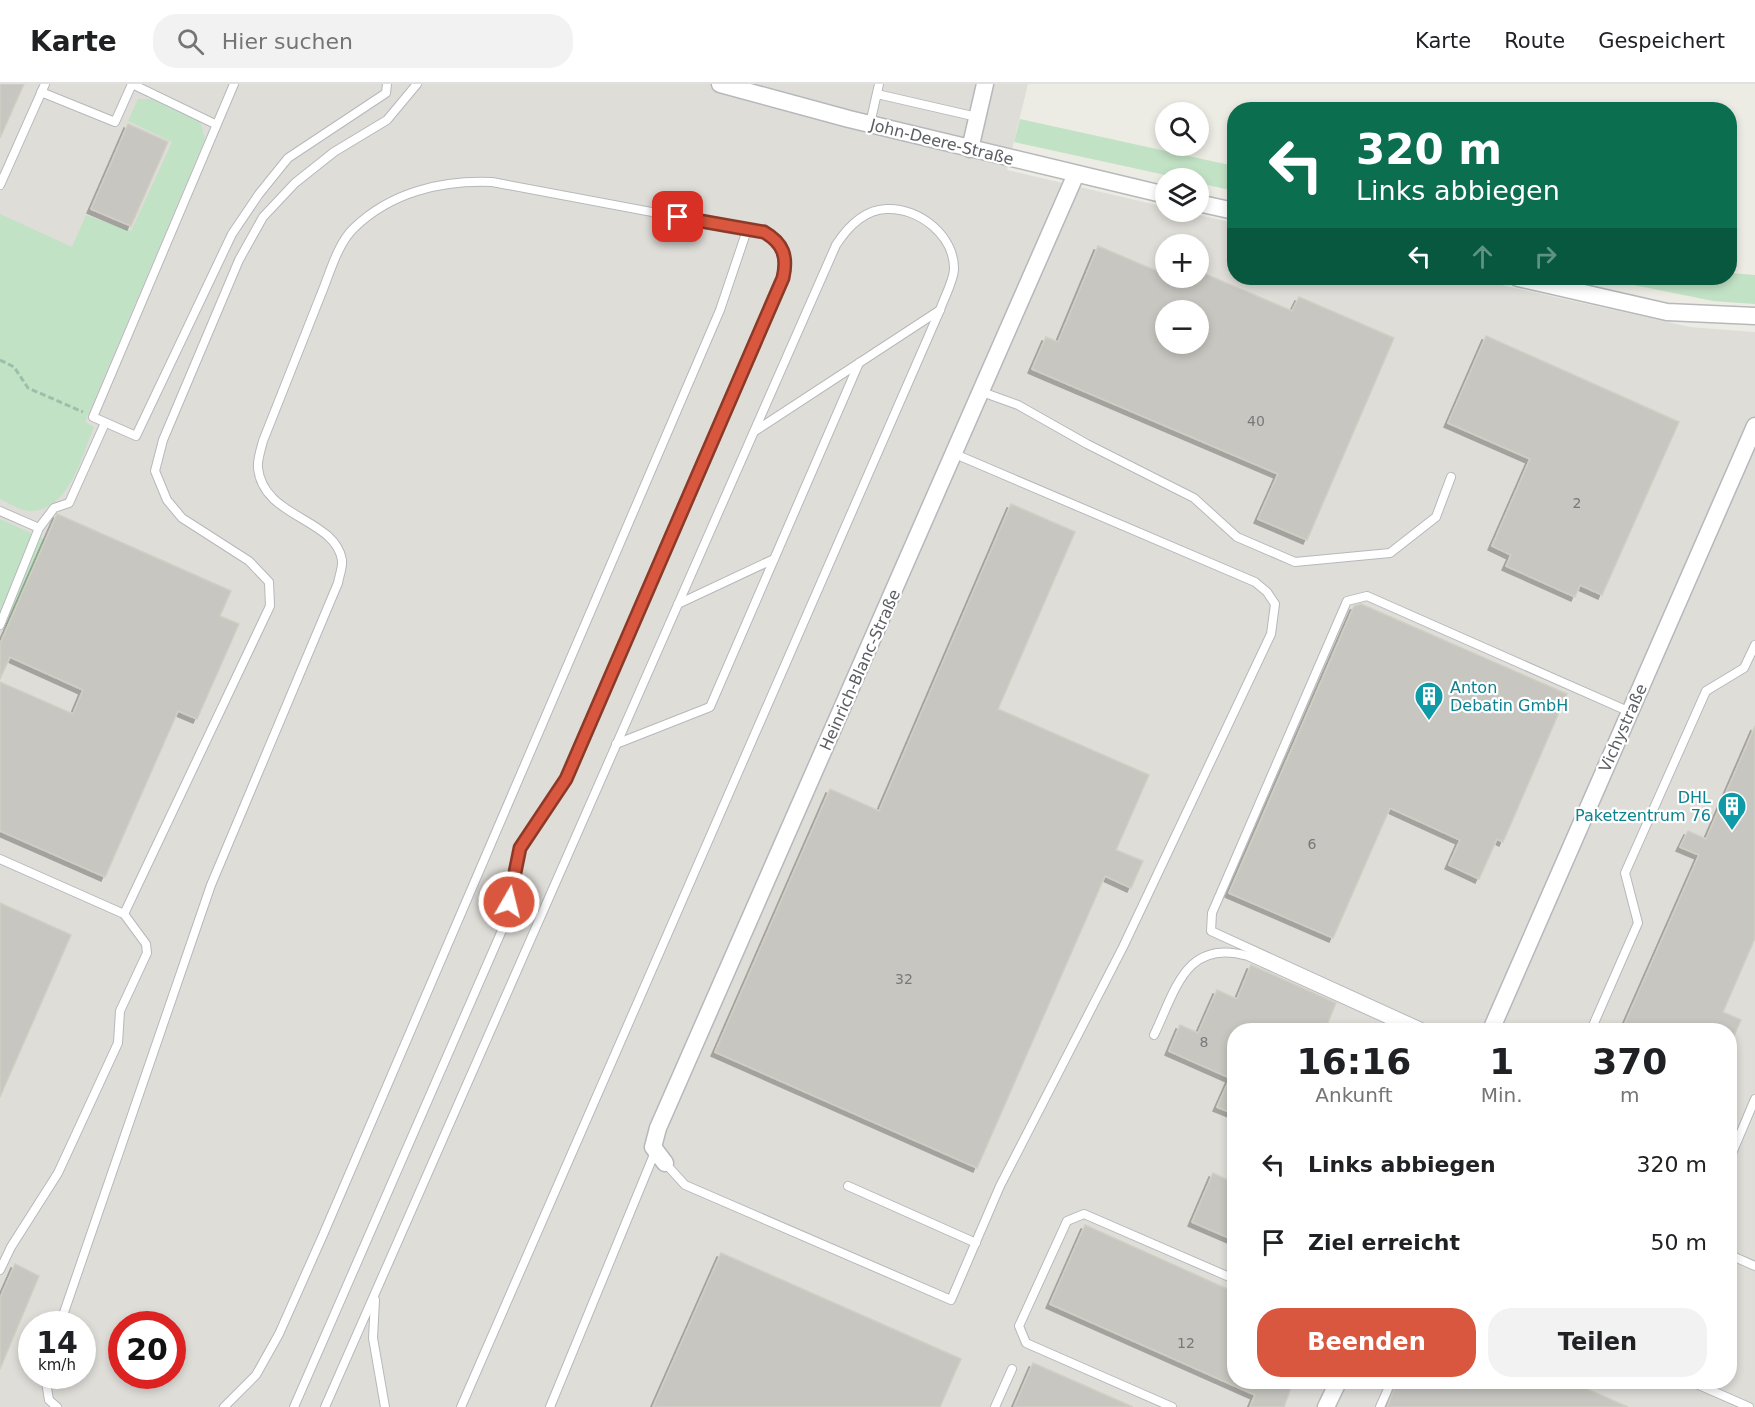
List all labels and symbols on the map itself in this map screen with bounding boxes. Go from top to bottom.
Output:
street label: John-Deere-Straße [867,115,1016,169]
pin [652,191,703,242]
house number: 40 [1247,413,1265,429]
house number: 2 [1573,495,1581,511]
street label: Heinrich-Blanc-Straße [816,587,904,753]
place label: Anton Debatin GmbH [1450,678,1568,715]
building icon: Anton Debatin GmbH [1413,680,1445,722]
street label: Vichystraße [1595,681,1651,775]
place label: DHL Paketzentrum 76 [1575,788,1711,825]
building icon: DHL Paketzentrum 76 [1716,790,1748,832]
house number: 6 [1308,836,1317,852]
position arrow [477,870,541,934]
house number: 32 [895,971,913,987]
house number: 8 [1200,1034,1208,1050]
speed limit sign: 20 [108,1311,186,1389]
house number: 12 [1177,1335,1195,1351]

